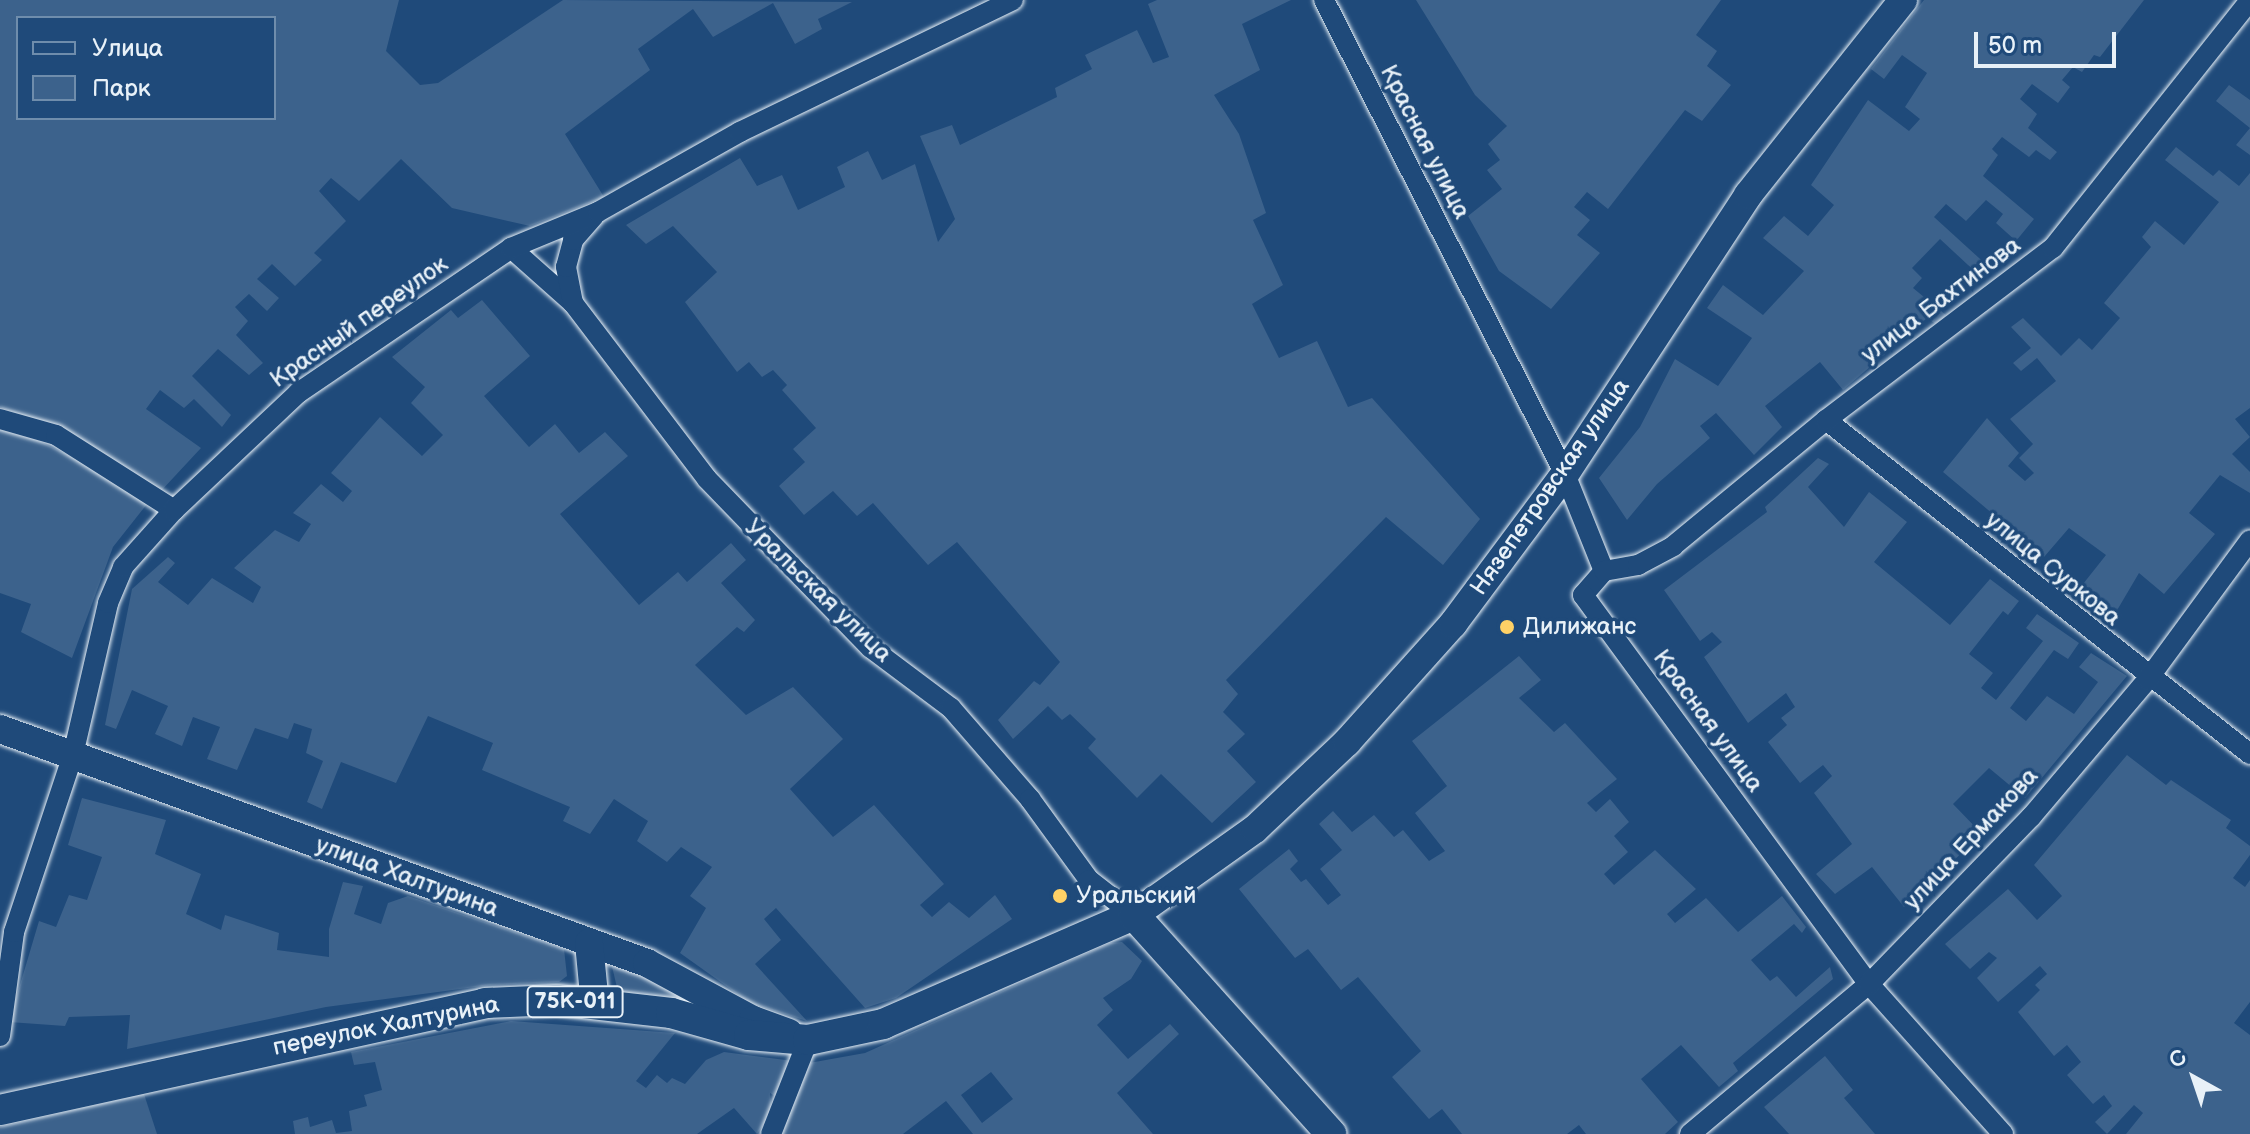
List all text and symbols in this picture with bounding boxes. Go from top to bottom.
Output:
legend [16,16,276,120]
scale bar [1978,16,2120,66]
text: 50 m [1988,31,2042,60]
text: Улица [92,34,163,63]
street label: Красная улица [1374,60,1476,224]
text: Парк [92,74,150,103]
street label: улица Бахтинова [1856,231,2026,369]
street label: Красный переулок [265,250,453,394]
street label: Нязепетровская улица [1464,373,1636,601]
street label: улица Суркова [1980,506,2126,632]
street label: Уральская улица [738,513,898,669]
place label: Дилижанс [1523,613,1636,641]
marker: Дилижанс [1498,618,1516,636]
street label: Красная улица [1647,644,1769,798]
street label: улица Ермакова [1898,762,2044,916]
street label: улица Халтурина [312,831,502,923]
place label: Уральский [1076,882,1197,910]
marker: Уральский [1051,887,1069,905]
road number: 75К-011 [525,984,625,1020]
street label: переулок Халтурина [270,990,502,1062]
north arrow [2154,1038,2234,1118]
text: С [2164,1044,2193,1074]

